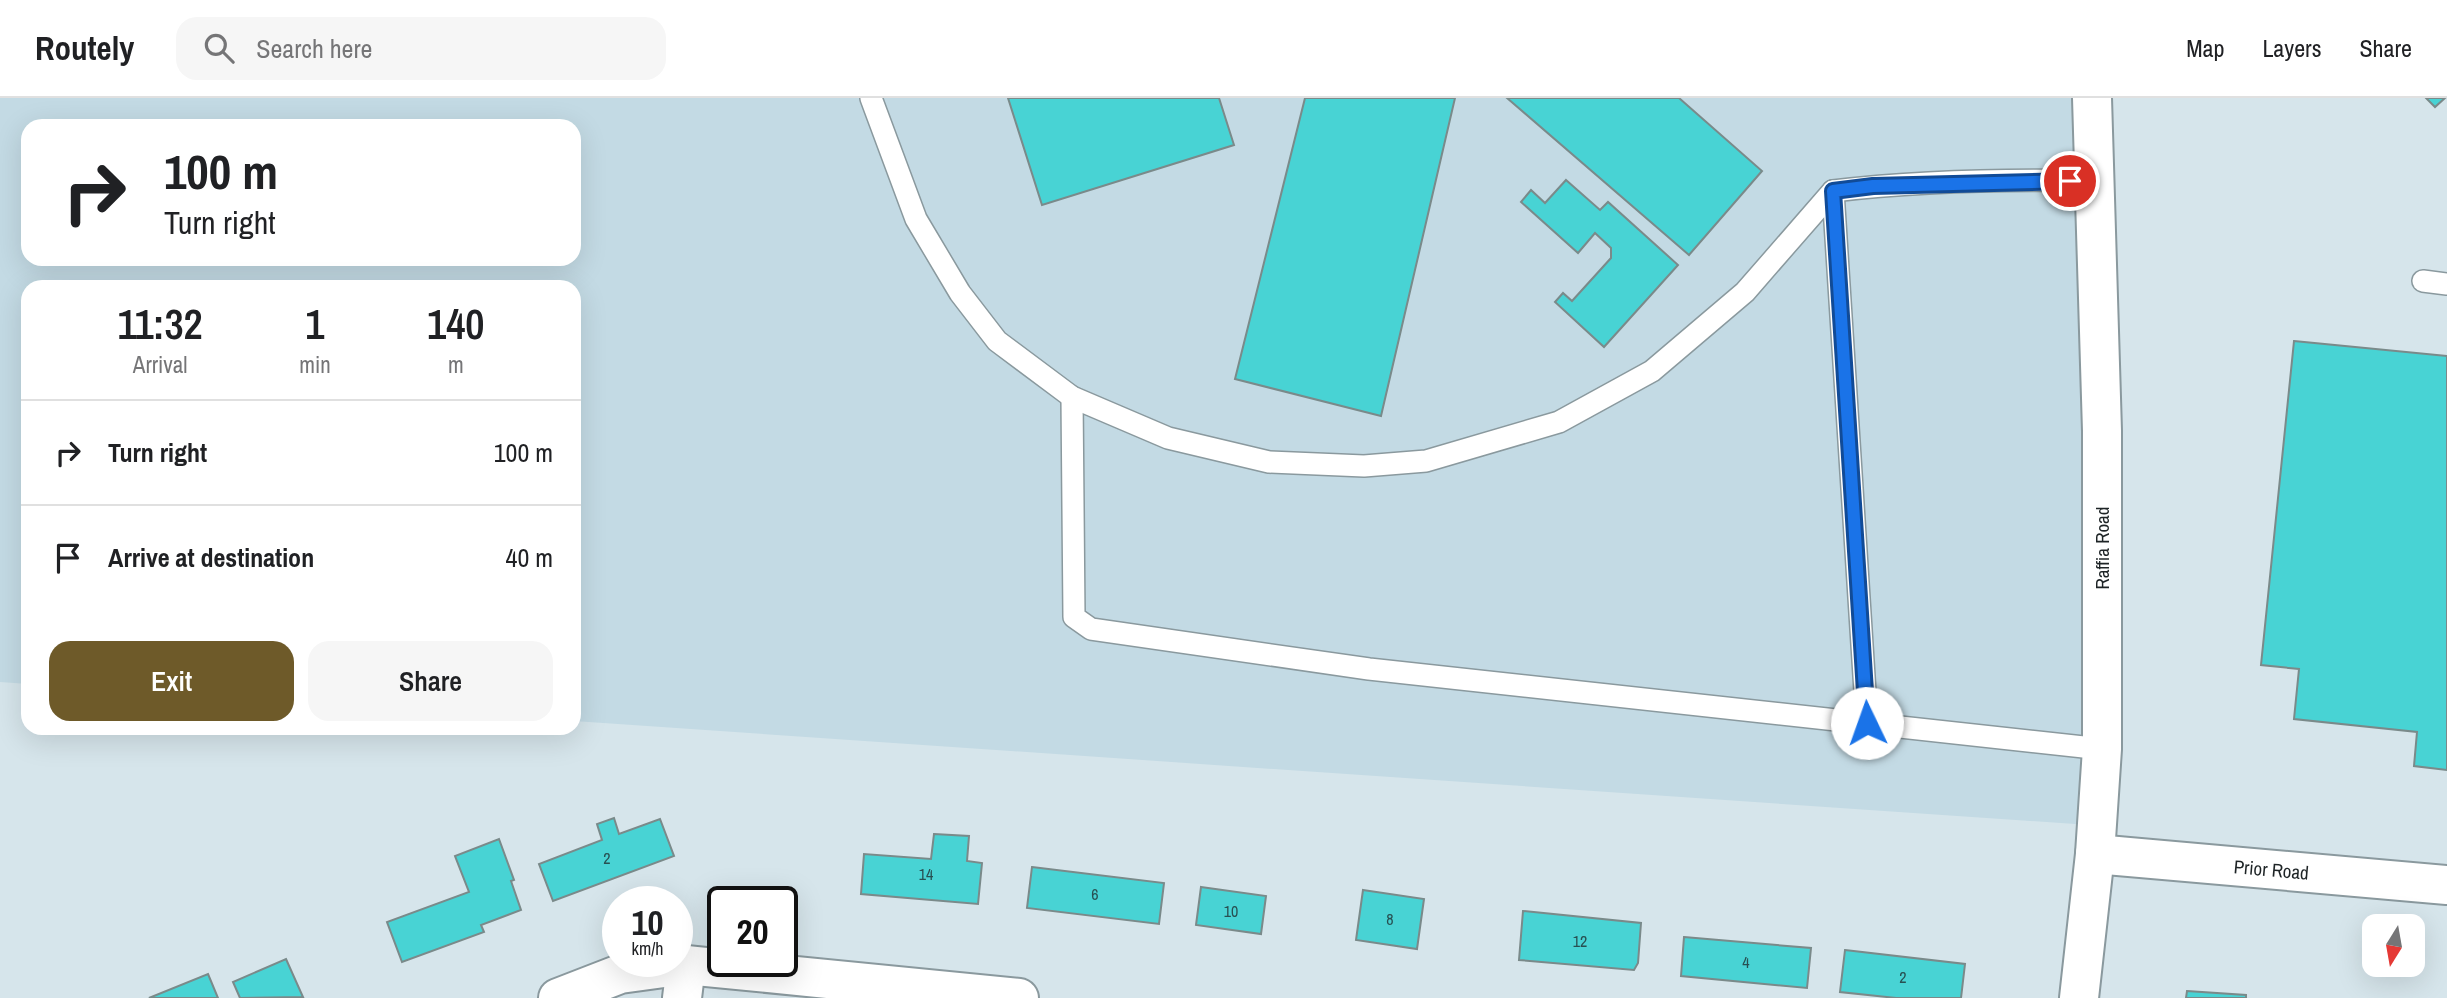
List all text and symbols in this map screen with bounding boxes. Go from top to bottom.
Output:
search box [176,17,666,80]
text: Routely [35,26,134,70]
icon: search [200,29,238,67]
text: Search here [256,31,372,66]
text: Map [2186,32,2224,64]
text: Layers [2262,32,2321,64]
text: Share [2359,32,2412,64]
text: 100 m [164,138,278,204]
icon: right [49,147,140,238]
pin [2040,151,2100,211]
icon: arrive [2051,162,2089,200]
text: Turn right [164,201,276,244]
text: 11:32 [117,296,203,352]
text: 1 [305,296,324,352]
text: 140 [427,296,485,352]
text: Arrival [133,349,187,380]
text: min [299,349,331,380]
text: m [448,349,464,380]
icon: right [49,434,87,472]
text: Turn right [108,435,207,470]
text: 100 m [494,435,553,470]
street label: Raffia Road [2089,507,2115,589]
icon: arrive [49,539,87,577]
text: Arrive at destination [108,540,314,575]
text: 40 m [506,540,553,575]
button: Exit [49,641,294,721]
button: Share [308,641,553,721]
position arrow [1830,686,1904,760]
house number: 2 [603,847,611,869]
street label: Prior Road [2233,853,2310,886]
house number: 14 [919,863,933,885]
house number: 6 [1091,883,1099,905]
speed limit sign: 20 [707,886,798,977]
text: 10 [632,899,663,946]
house number: 10 [1224,900,1238,922]
house number: 8 [1386,908,1394,930]
north arrow [2362,914,2426,976]
map controls [2362,914,2425,977]
house number: 12 [1573,930,1587,952]
text: km/h [632,936,664,961]
house number: 4 [1742,951,1750,973]
house number: 2 [1899,966,1907,988]

